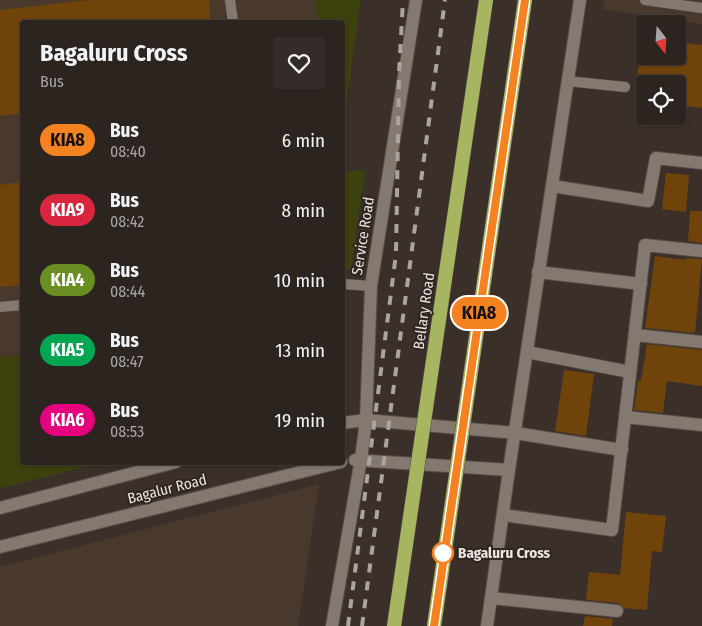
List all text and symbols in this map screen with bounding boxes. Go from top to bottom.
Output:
north arrow [636,15,686,65]
map controls [636,15,686,125]
button: heart [273,37,325,89]
text: Bagaluru Cross [40,39,187,67]
text: Bus [40,72,64,91]
button: locate [636,75,686,125]
text: Bus [110,119,139,142]
text: KIA8 [50,129,85,151]
text: 6 min [282,129,325,152]
text: 08:40 [110,142,146,161]
text: Bus [110,189,139,212]
street label: Service Road [348,196,378,276]
text: KIA9 [50,199,85,221]
text: 8 min [282,199,325,222]
text: 08:42 [110,212,144,231]
text: Bus [110,259,139,282]
text: KIA4 [51,269,84,291]
text: 10 min [274,269,325,292]
street label: Bellary Road [410,271,438,351]
text: 08:44 [110,282,145,301]
line badge: KIA8 [444,297,514,329]
text: KIA8 [462,302,496,324]
text: Bus [110,329,139,352]
text: KIA5 [51,339,84,361]
text: 13 min [275,339,325,362]
text: 08:47 [110,352,144,371]
text: Bus [110,399,139,422]
text: KIA6 [50,409,85,431]
text: 19 min [274,409,325,432]
text: 08:53 [110,422,144,441]
street label: Bagalur Road [126,470,208,508]
marker: Bagaluru Cross [432,542,454,564]
place label: Bagaluru Cross [458,544,551,562]

